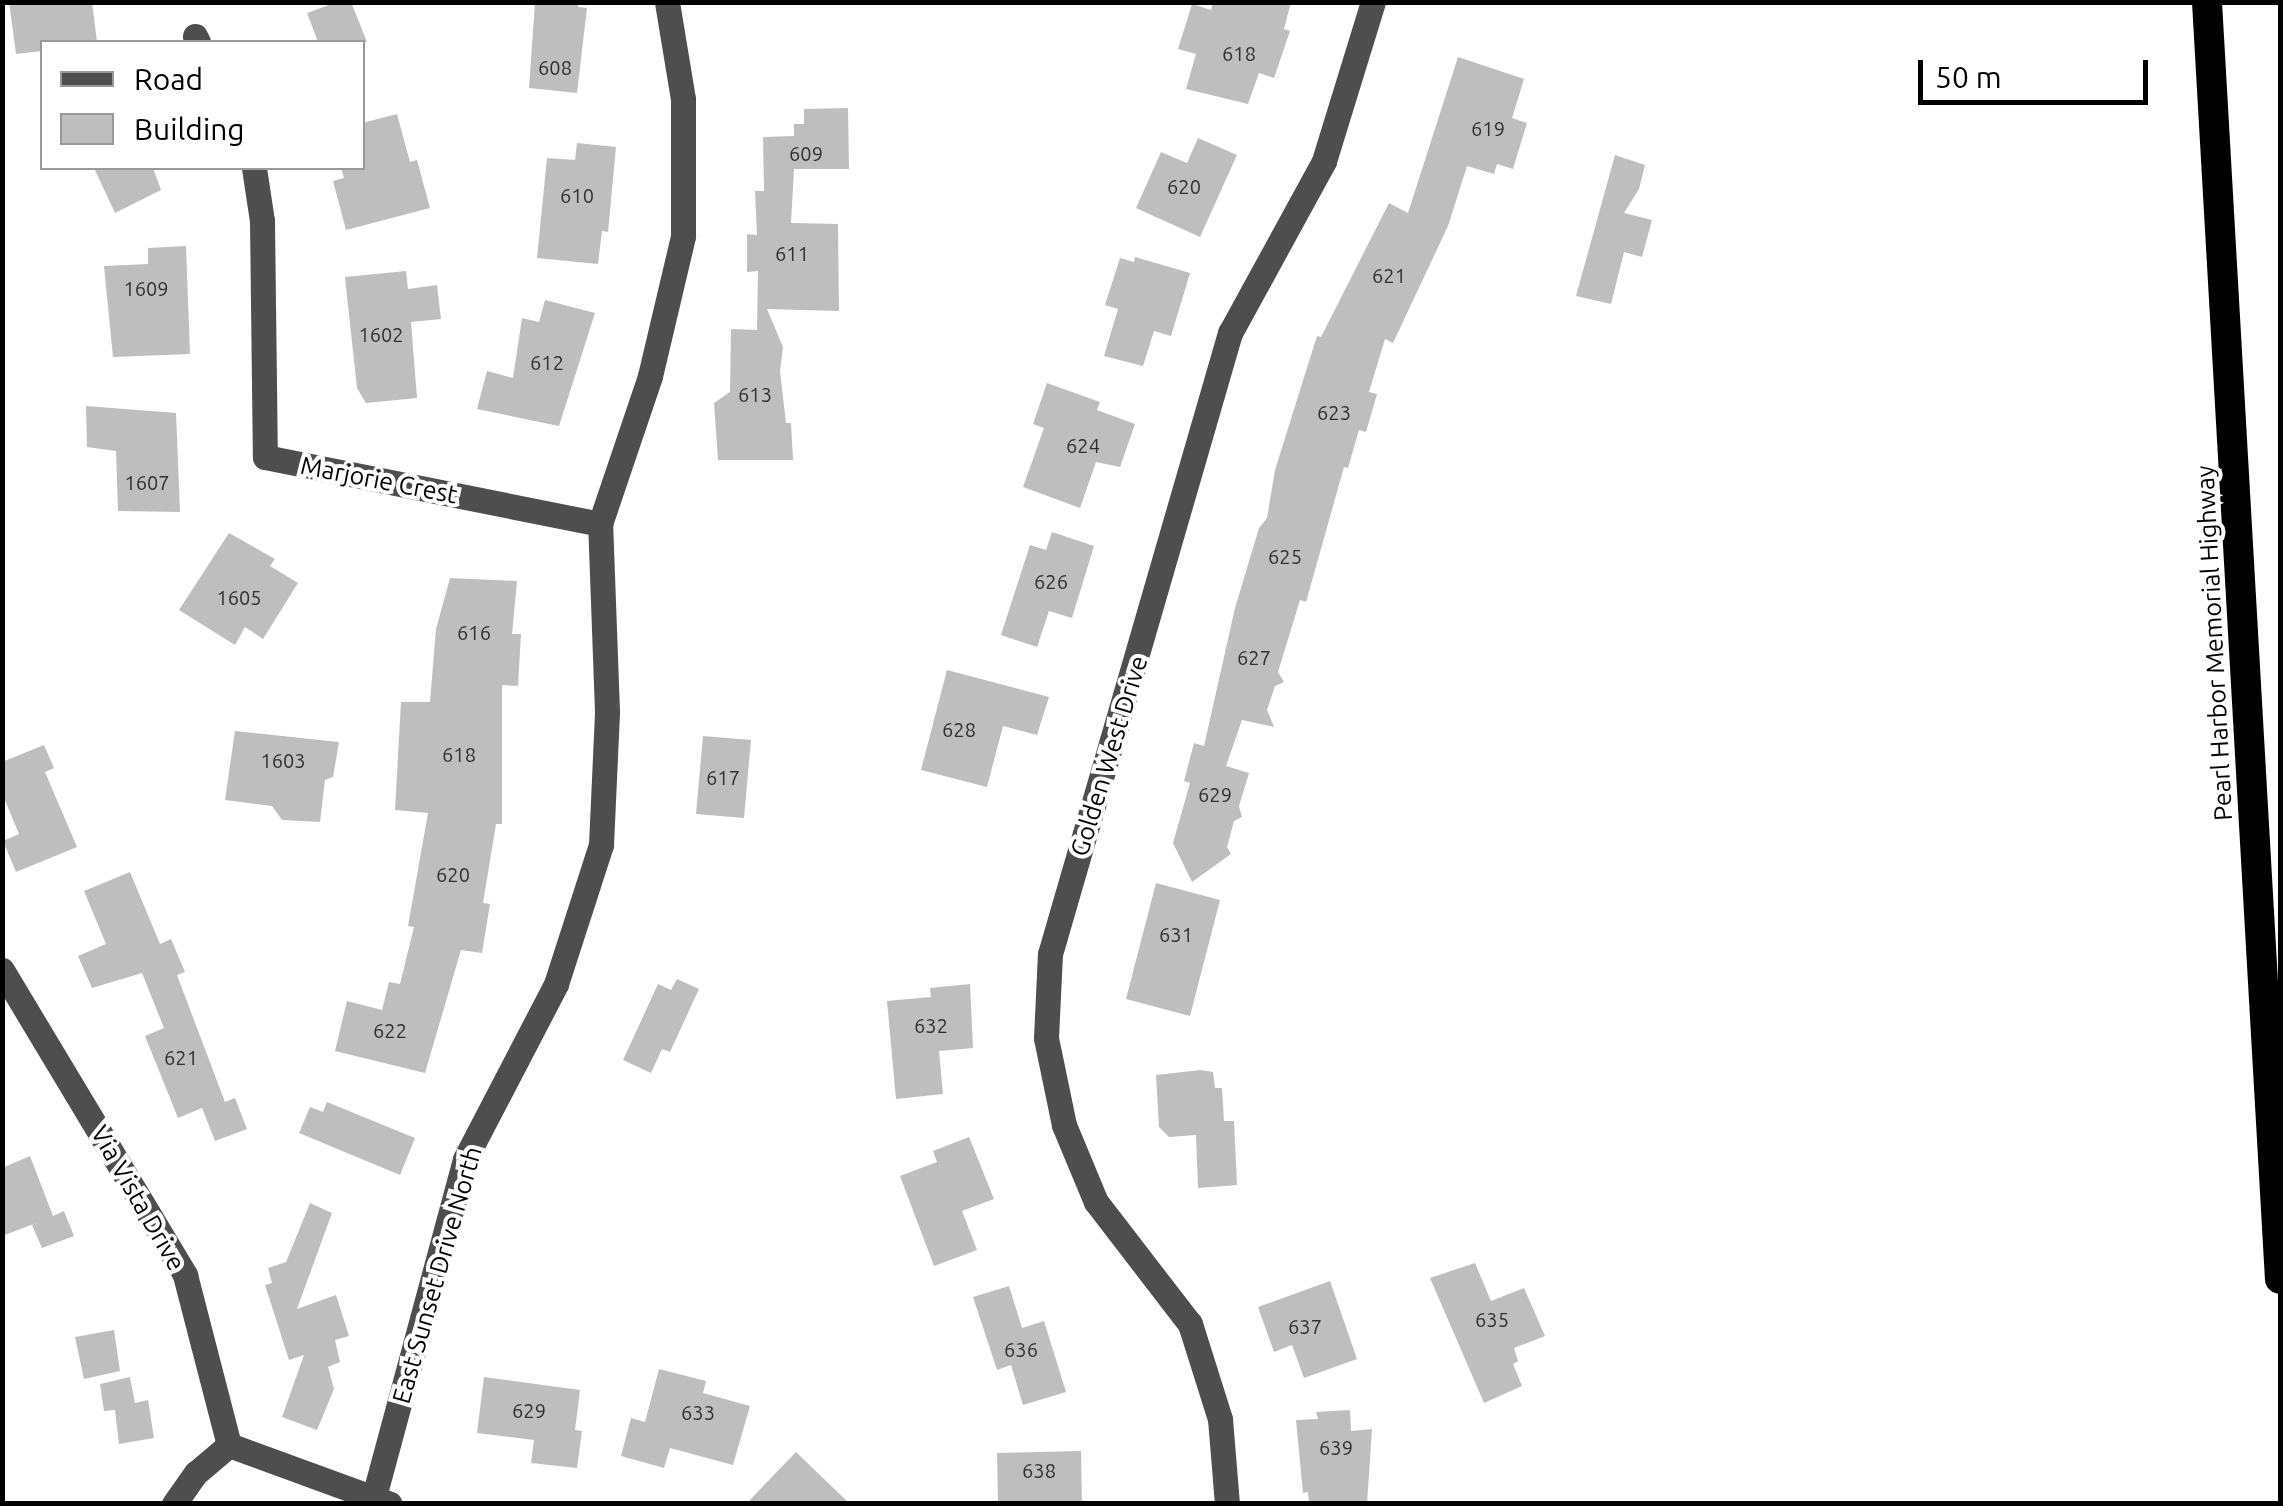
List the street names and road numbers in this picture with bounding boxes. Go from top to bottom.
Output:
street label: Marjorie Crest [298,450,460,510]
street label: Pearl Harbor Memorial Highway [2190,465,2238,821]
street label: Golden West Drive [1064,652,1154,860]
street label: Via Vista Drive [84,1120,192,1276]
street label: East Sunset Drive North [386,1143,488,1407]

